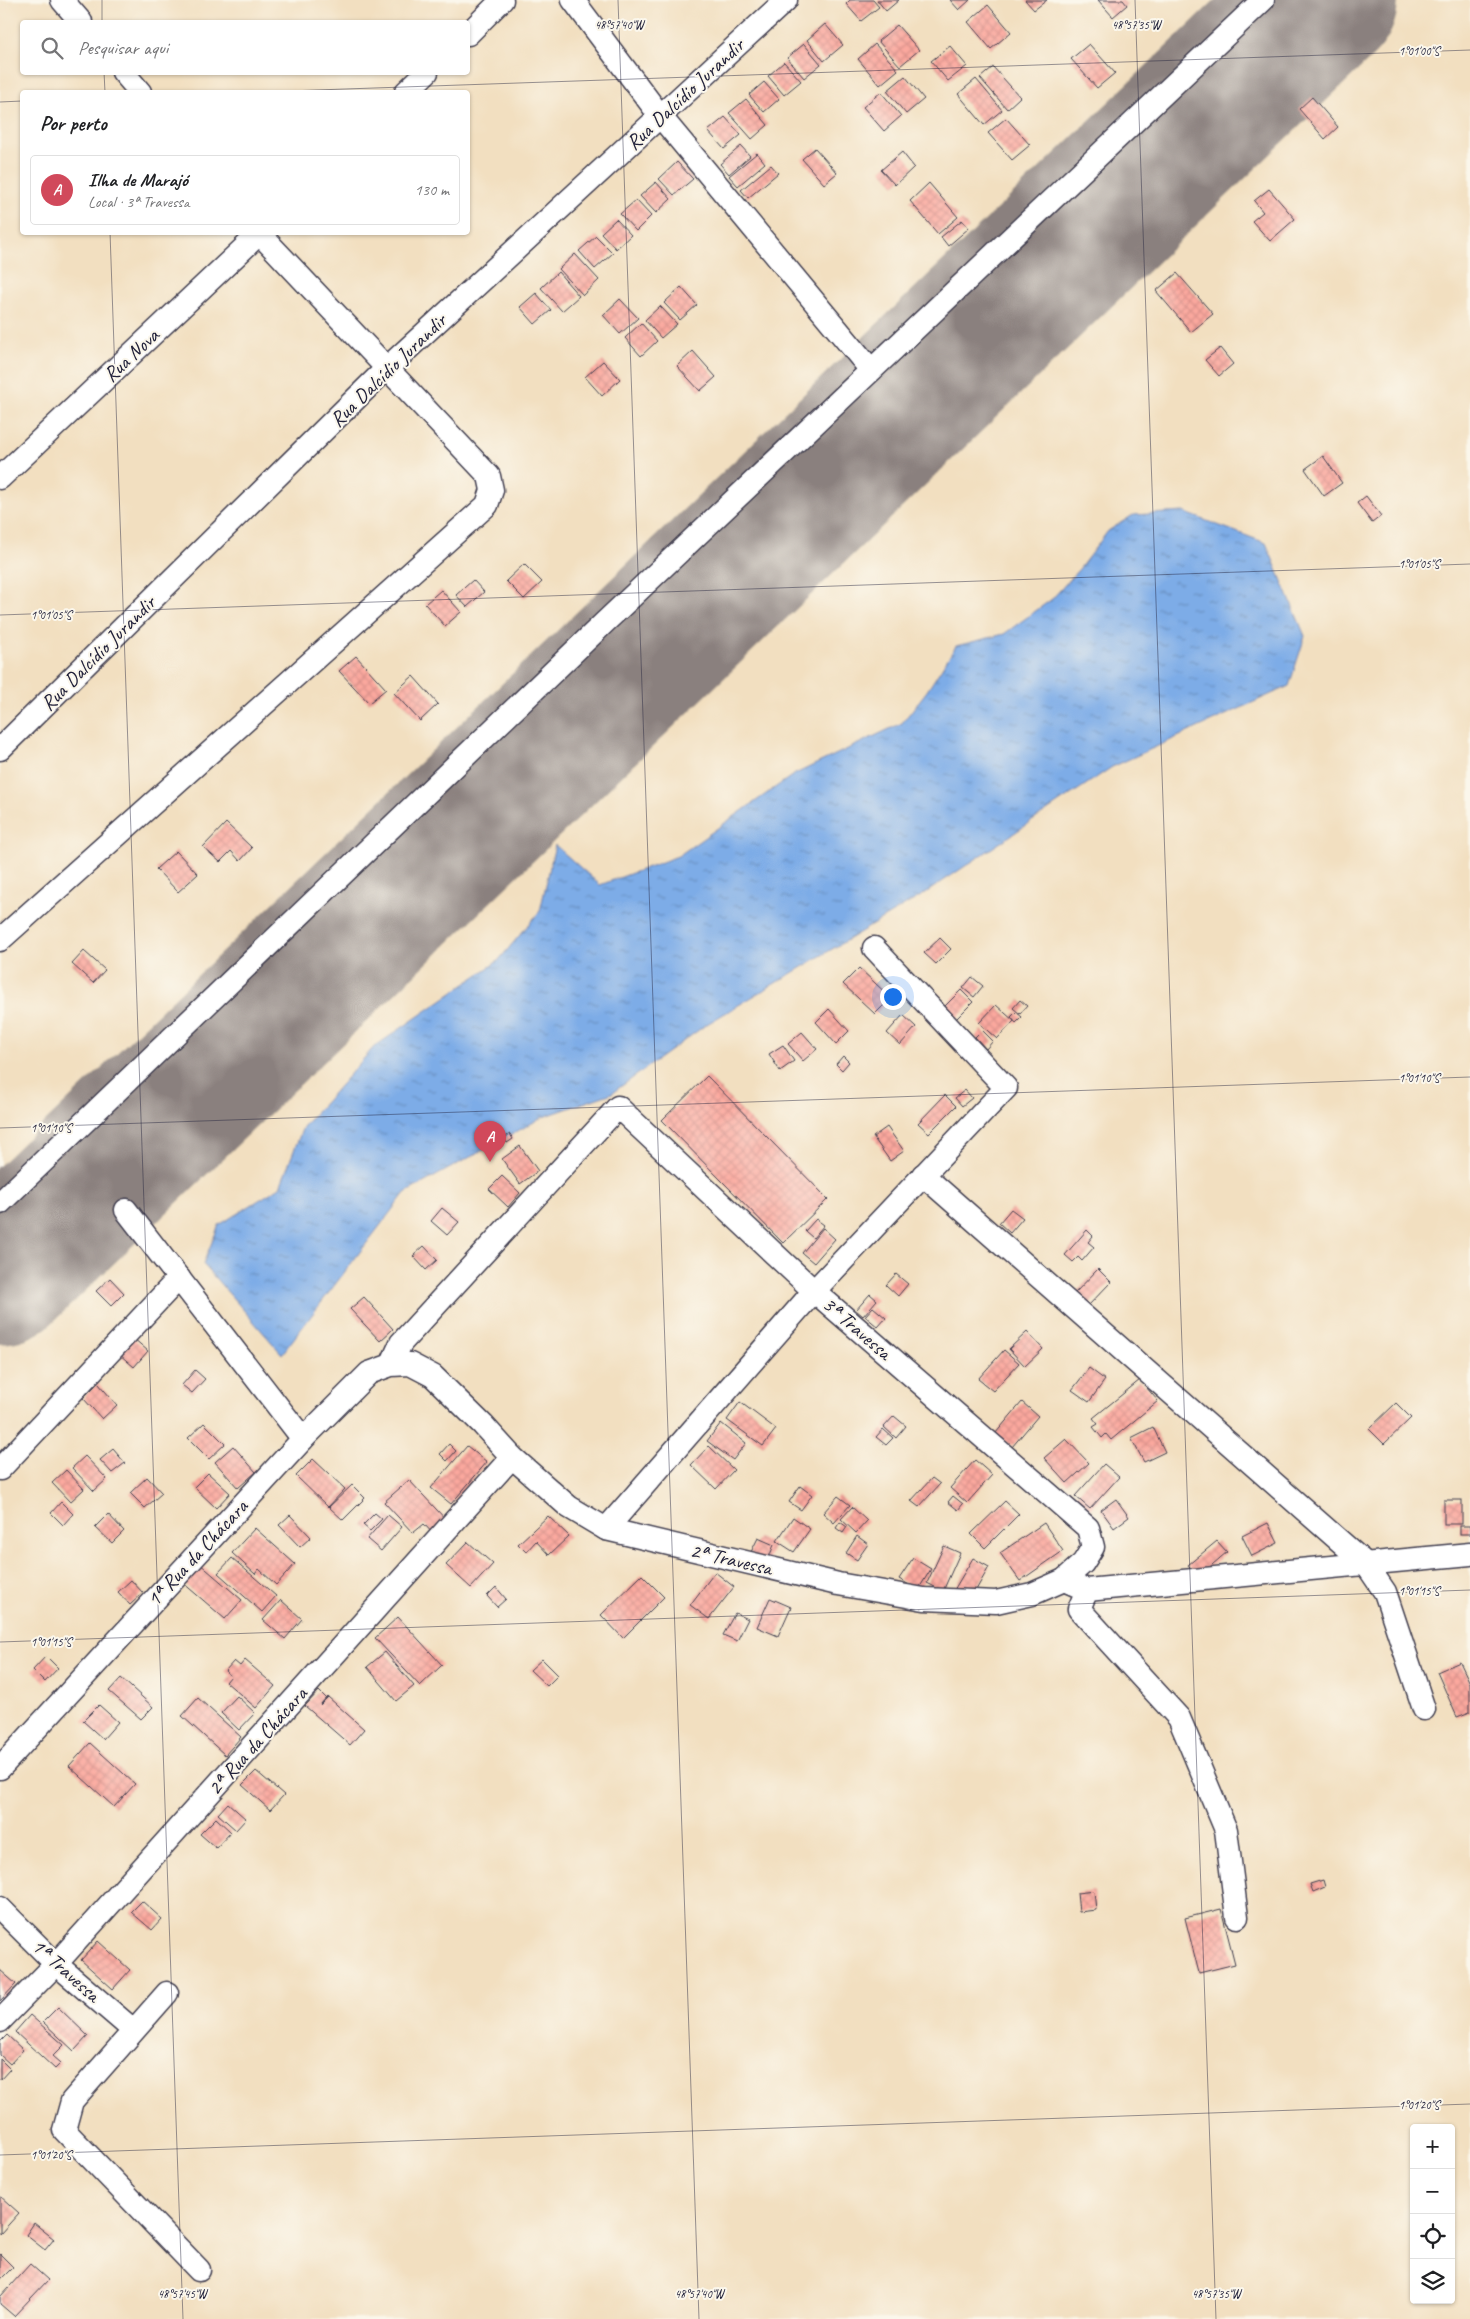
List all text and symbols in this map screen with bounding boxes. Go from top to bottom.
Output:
text: 48°57'40"W [595,17,646,33]
text: 48°57'35"W [1112,17,1163,33]
search box [20,20,470,75]
street label: Rua Dalcídio Jurandir [620,32,751,155]
icon: search [38,34,66,62]
text: Pesquisar aqui [78,36,168,60]
text: 1°01'00"S [1399,43,1441,59]
text: Por perto [40,110,107,136]
text: Ilha de Marajó [88,168,188,192]
text: A [53,180,61,200]
text: 130 m [415,180,449,200]
text: Local · 3ª Travessa [88,192,189,212]
street label: Rua Dalcídio Jurandir [324,307,453,432]
street label: Rua Nova [98,321,166,387]
text: 1°01'05"S [1399,556,1441,572]
street label: Rua Dalcídio Jurandir [35,589,162,716]
text: 1°01'05"S [31,607,73,623]
your location [880,984,906,1010]
text: 1°01'10"S [1399,1070,1441,1086]
text: 1°01'10"S [31,1120,73,1136]
pin: A [474,1121,506,1162]
street label: 3ª Travessa [817,1291,899,1367]
street label: 1ª Rua da Chácara [141,1493,254,1612]
street label: 2ª Travessa [688,1537,777,1582]
text: 1°01'15"S [1399,1583,1441,1599]
text: 1°01'15"S [31,1634,73,1650]
street label: 2ª Rua da Chácara [202,1680,314,1801]
street label: 1ª Travessa [26,1933,107,2009]
text: 1°01'20"S [1399,2097,1441,2113]
map controls [1410,2124,1455,2304]
button: + [1410,2124,1455,2169]
text: 1°01'20"S [31,2147,73,2163]
button: − [1410,2169,1455,2214]
button: locate [1410,2214,1455,2259]
button: layers [1410,2259,1455,2304]
text: 48°57'45"W [158,2286,209,2302]
text: 48°57'40"W [675,2286,726,2302]
text: 48°57'35"W [1192,2286,1243,2302]

